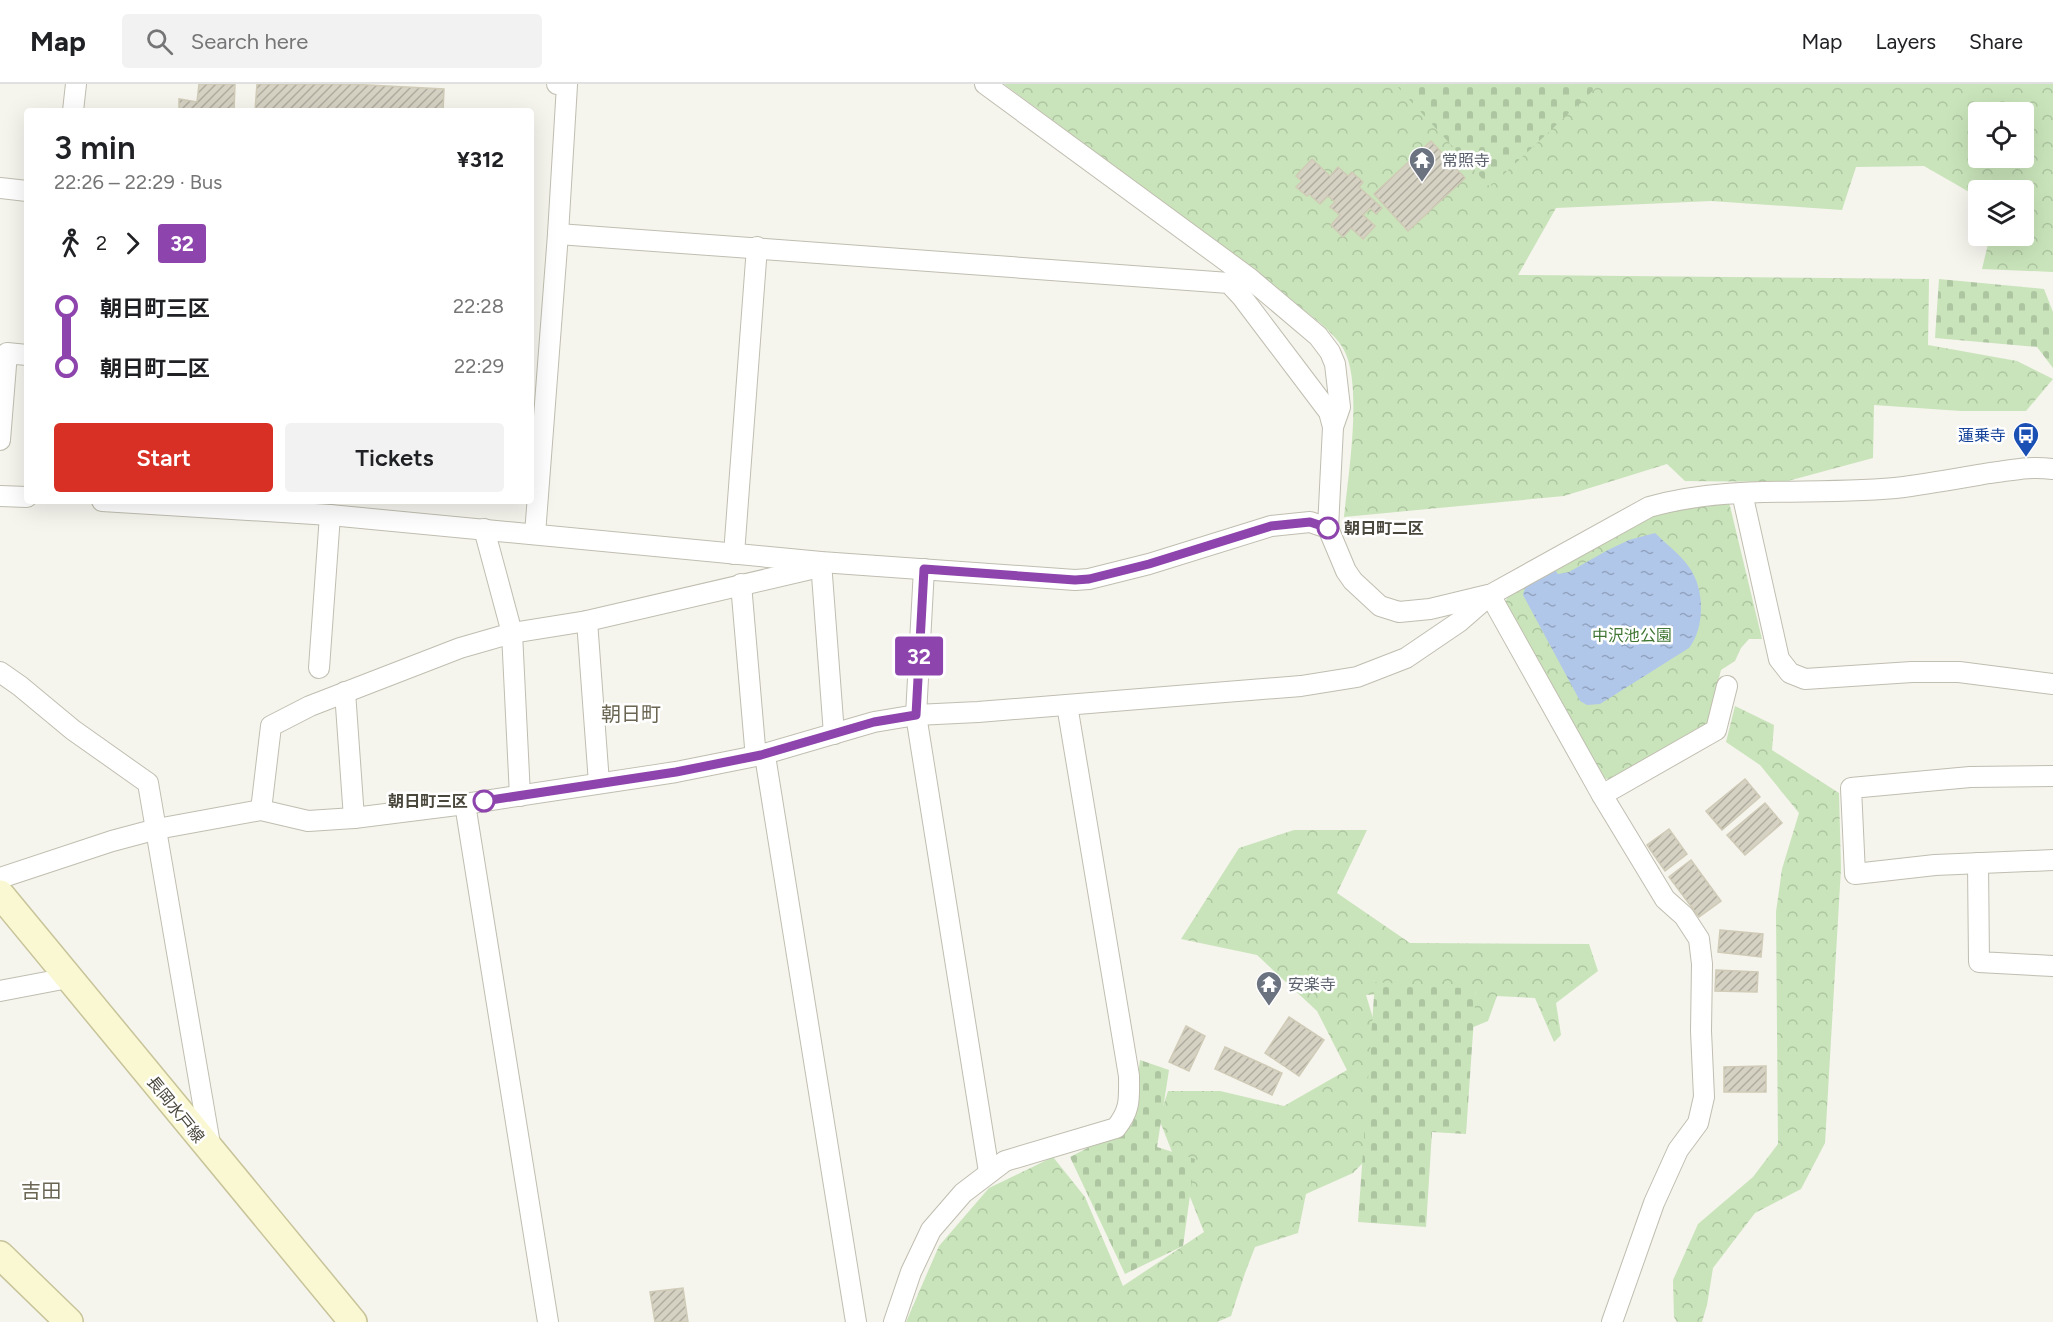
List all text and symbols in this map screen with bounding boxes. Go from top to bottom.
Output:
search box [122,14,542,68]
text: Map [30,24,86,58]
icon: search [143,25,176,58]
text: Search here [191,28,308,55]
text: Map [1802,29,1842,54]
text: Layers [1875,29,1936,54]
text: Share [1969,29,2023,54]
map controls [1968,102,2034,246]
button: locate [1968,102,2034,168]
text: 3 min [54,128,136,167]
temple icon: 常照寺 [1407,145,1437,183]
text: ¥312 [457,146,504,173]
place label: 常照寺 [1442,151,1490,170]
text: 22:26 – 22:29 · Bus [54,170,222,194]
button: layers [1968,180,2034,246]
icon: walk [54,227,87,260]
icon: forward [116,227,149,260]
text: 2 [96,231,107,255]
text: 32 [170,231,194,256]
text: 22:28 [453,294,504,318]
text: 朝日町三区 [100,295,210,322]
text: 22:29 [454,354,504,378]
text: 朝日町二区 [100,355,210,382]
bus stop icon: 蓮乗寺 [2011,420,2041,458]
button: Start [54,423,273,492]
button: Tickets [285,423,504,492]
place label: 蓮乗寺 [1958,426,2006,445]
marker: 朝日町二区 [1317,517,1339,539]
place label: 朝日町二区 [1344,519,1424,538]
park label: 中沢池公園 [1592,626,1672,645]
line badge: 32 [892,636,946,676]
text: 32 [907,644,931,669]
district label: 朝日町 [601,702,661,726]
marker: 朝日町三区 [473,790,495,812]
place label: 朝日町三区 [388,792,468,811]
temple icon: 安楽寺 [1254,969,1284,1007]
place label: 安楽寺 [1288,975,1336,994]
street label: 長岡水戸線 [143,1072,208,1146]
district label: 吉田 [21,1179,61,1203]

